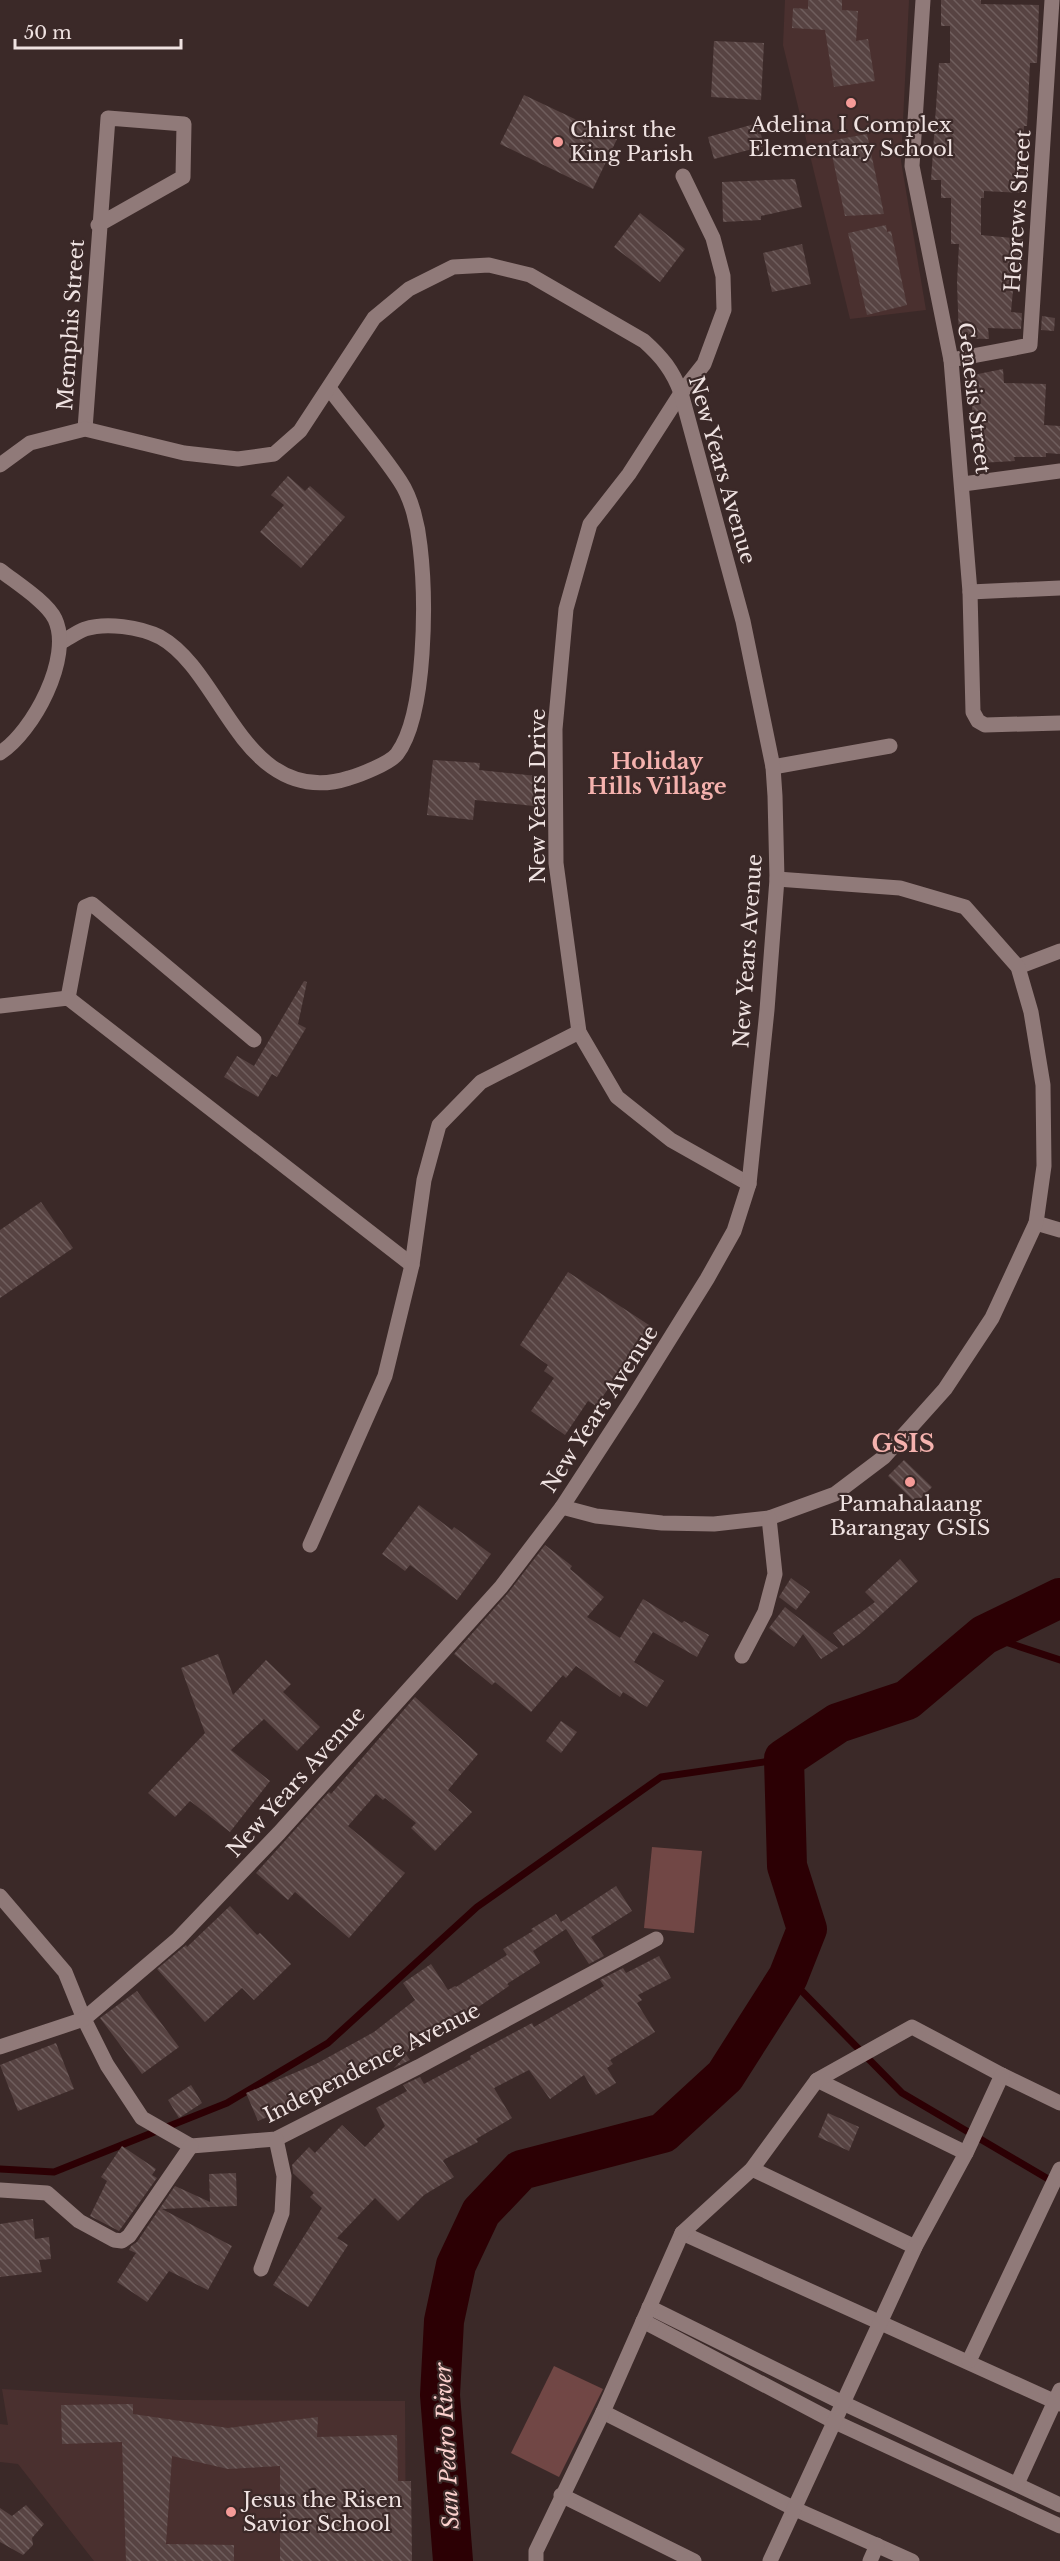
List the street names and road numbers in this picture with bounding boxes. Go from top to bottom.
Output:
street label: Hebrews Street [999,129,1037,293]
street label: Memphis Street [52,238,90,411]
street label: Genesis Street [952,321,996,475]
street label: New Years Avenue [683,373,761,567]
street label: New Years Drive [525,708,551,884]
street label: New Years Avenue [728,853,768,1049]
street label: New Years Avenue [536,1320,664,1498]
street label: New Years Avenue [221,1701,371,1863]
street label: Independence Avenue [259,1997,485,2129]

